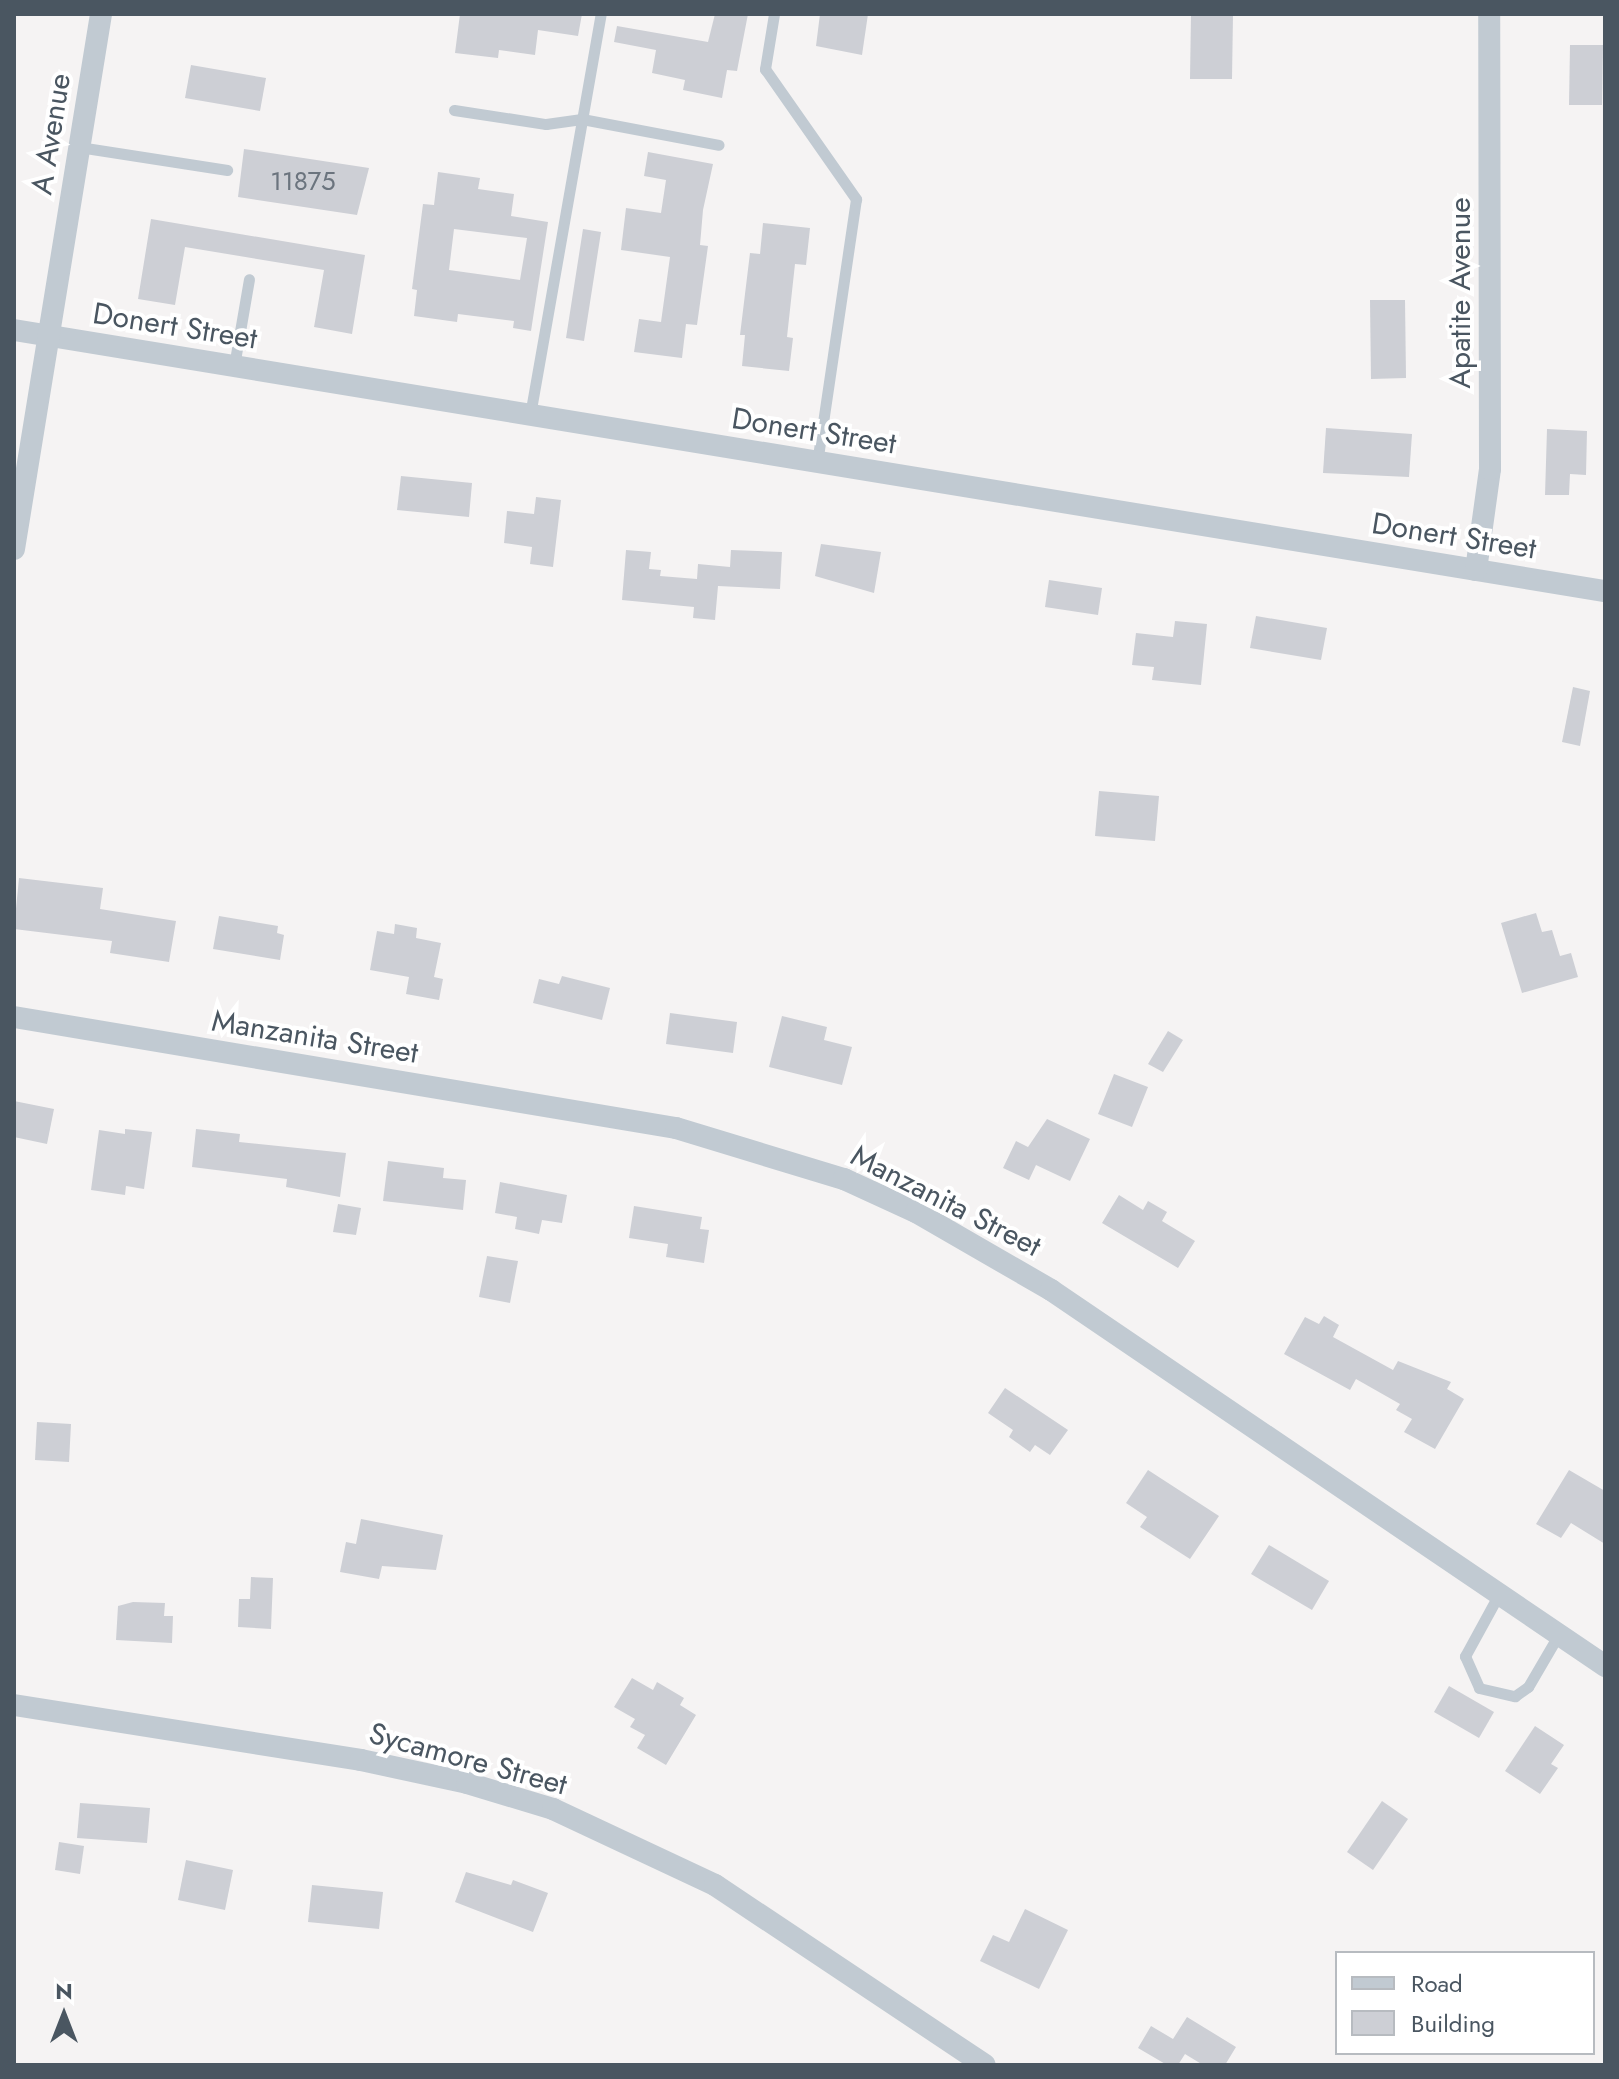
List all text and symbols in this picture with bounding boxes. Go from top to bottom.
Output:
street label: A Avenue [24,71,78,197]
house number: 11875 [270,166,336,198]
street label: Apatite Avenue [1442,197,1478,389]
street label: Donert Street [90,295,260,357]
street label: Donert Street [729,400,899,462]
street label: Donert Street [1369,505,1539,567]
street label: Manzanita Street [209,1003,421,1071]
street label: Manzanita Street [845,1138,1047,1264]
street label: Sycamore Street [365,1715,571,1803]
legend [1335,1951,1595,2055]
text: Road [1411,1966,1463,2001]
north arrow [24,1975,104,2055]
text: N [55,1975,73,2007]
text: Building [1411,2006,1495,2041]

